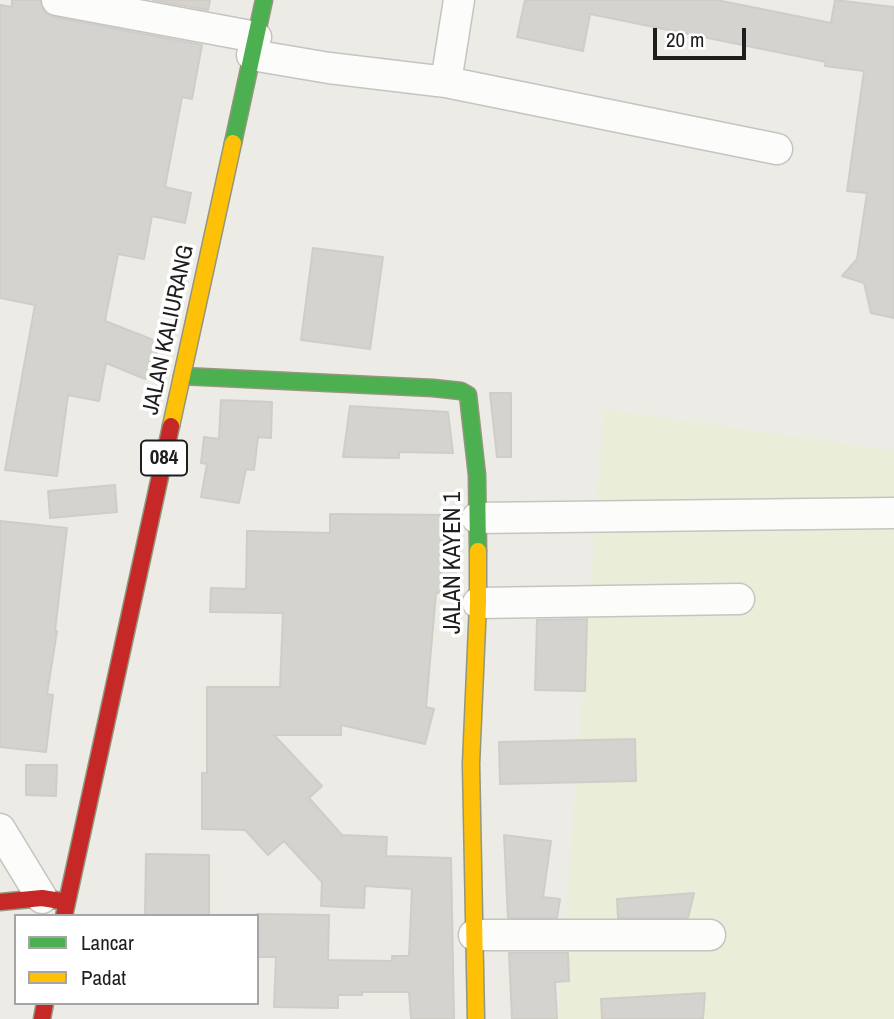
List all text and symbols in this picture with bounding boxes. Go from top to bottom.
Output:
scale bar [656,14,749,58]
text: 20 m [666,25,704,54]
street label: JALAN KALIURANG [138,243,200,417]
road number: 084 [141,440,187,476]
street label: JALAN KAYEN 1 [440,492,468,634]
legend [14,914,259,1005]
text: Lancar [81,928,134,957]
text: Padat [81,963,126,992]

